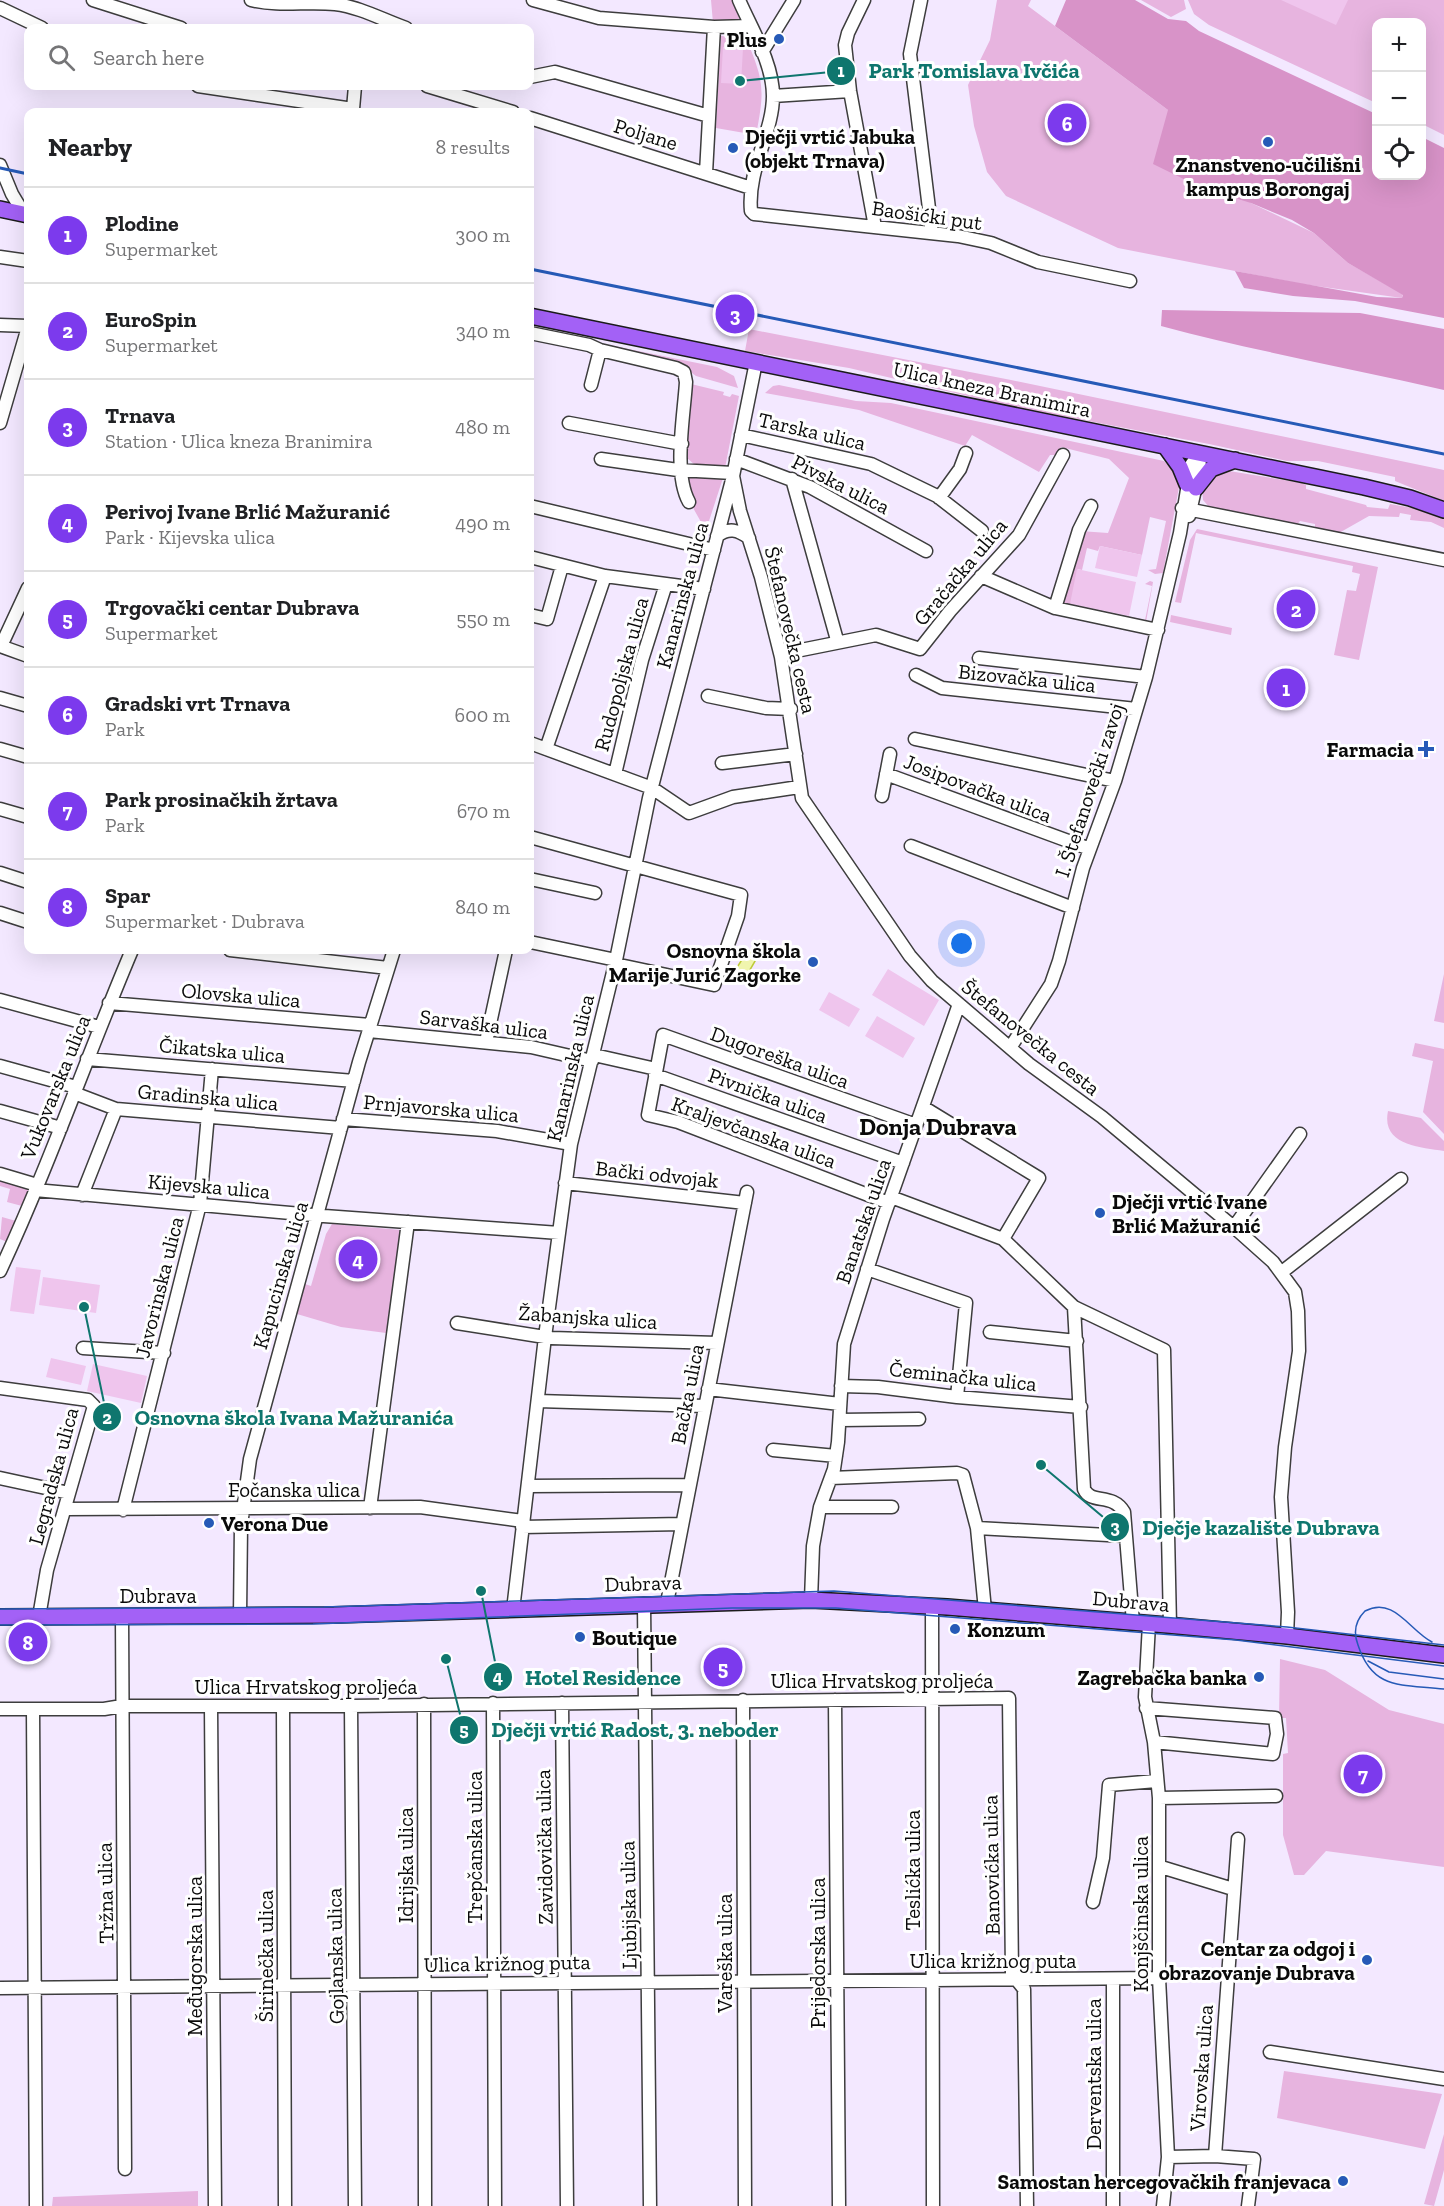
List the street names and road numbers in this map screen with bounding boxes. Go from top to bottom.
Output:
street label: Poljane [611,113,681,156]
street label: Baošićki put [870,195,984,235]
street label: Ulica kneza Branimira [891,356,1093,422]
street label: Tarska ulica [756,407,868,455]
street label: Pivska ulica [788,449,894,519]
street label: Gračačka ulica [908,513,1012,631]
street label: Kanarinska ulica [650,519,714,671]
street label: Štefanovečka cesta [760,544,822,716]
street label: Rudopoljska ulica [588,594,655,754]
street label: Bizovačka ulica [957,658,1097,698]
street label: I. Štefanovečki zavoj [1049,700,1130,880]
street label: Josipovačka ulica [901,748,1055,828]
street label: Štefanovečka cesta [957,974,1105,1100]
street label: Olovska ulica [180,977,302,1013]
street label: Kanarinska ulica [541,992,599,1144]
street label: Sarvaška ulica [418,1004,550,1044]
street label: Vukovarska ulica [14,1011,95,1164]
street label: Dugoreška ulica [707,1020,853,1094]
street label: Čikatska ulica [158,1032,286,1068]
street label: Pivnička ulica [705,1062,831,1128]
street label: Gradinska ulica [137,1078,279,1116]
street label: Prnjavorska ulica [362,1089,520,1128]
street label: Kraljevčanska ulica [668,1091,840,1174]
street label: Bački odvojak [594,1155,720,1194]
street label: Banatska ulica [830,1155,896,1287]
street label: Kijevska ulica [147,1168,271,1205]
street label: Kapucinska ulica [247,1198,313,1352]
street label: Javorinska ulica [129,1214,189,1360]
street label: Žabanjska ulica [518,1300,658,1335]
street label: Bačka ulica [665,1342,709,1446]
street label: Čeminačka ulica [888,1356,1038,1396]
street label: Legradska ulica [23,1404,83,1548]
street label: Fočanska ulica [228,1477,360,1502]
street label: Dubrava [604,1569,682,1597]
street label: Dubrava [119,1583,197,1608]
street label: Dubrava [1091,1585,1171,1617]
street label: Ulica Hrvatskog proljeća [771,1668,994,1694]
street label: Ulica Hrvatskog proljeća [195,1674,418,1700]
street label: Zavidovička ulica [530,1769,558,1925]
street label: Trepčanska ulica [462,1771,487,1923]
street label: Banovićka ulica [977,1795,1005,1935]
street label: Idrijska ulica [393,1807,419,1923]
street label: Teslićka ulica [900,1810,925,1930]
street label: Konjščinska ulica [1128,1836,1154,1992]
street label: Ljubijska ulica [614,1840,643,1970]
street label: Tržna ulica [92,1842,118,1944]
street label: Međugorska ulica [182,1876,207,2036]
street label: Prijedorska ulica [805,1877,831,2029]
street label: Gojlanska ulica [321,1888,350,2024]
street label: Širinečka ulica [253,1890,278,2022]
street label: Vareška ulica [712,1893,737,2014]
street label: Ulica križnog puta [910,1948,1076,1973]
street label: Ulica križnog puta [423,1949,591,1977]
street label: Derventska ulica [1081,1998,1106,2150]
street label: Virovska ulica [1184,2004,1218,2133]

